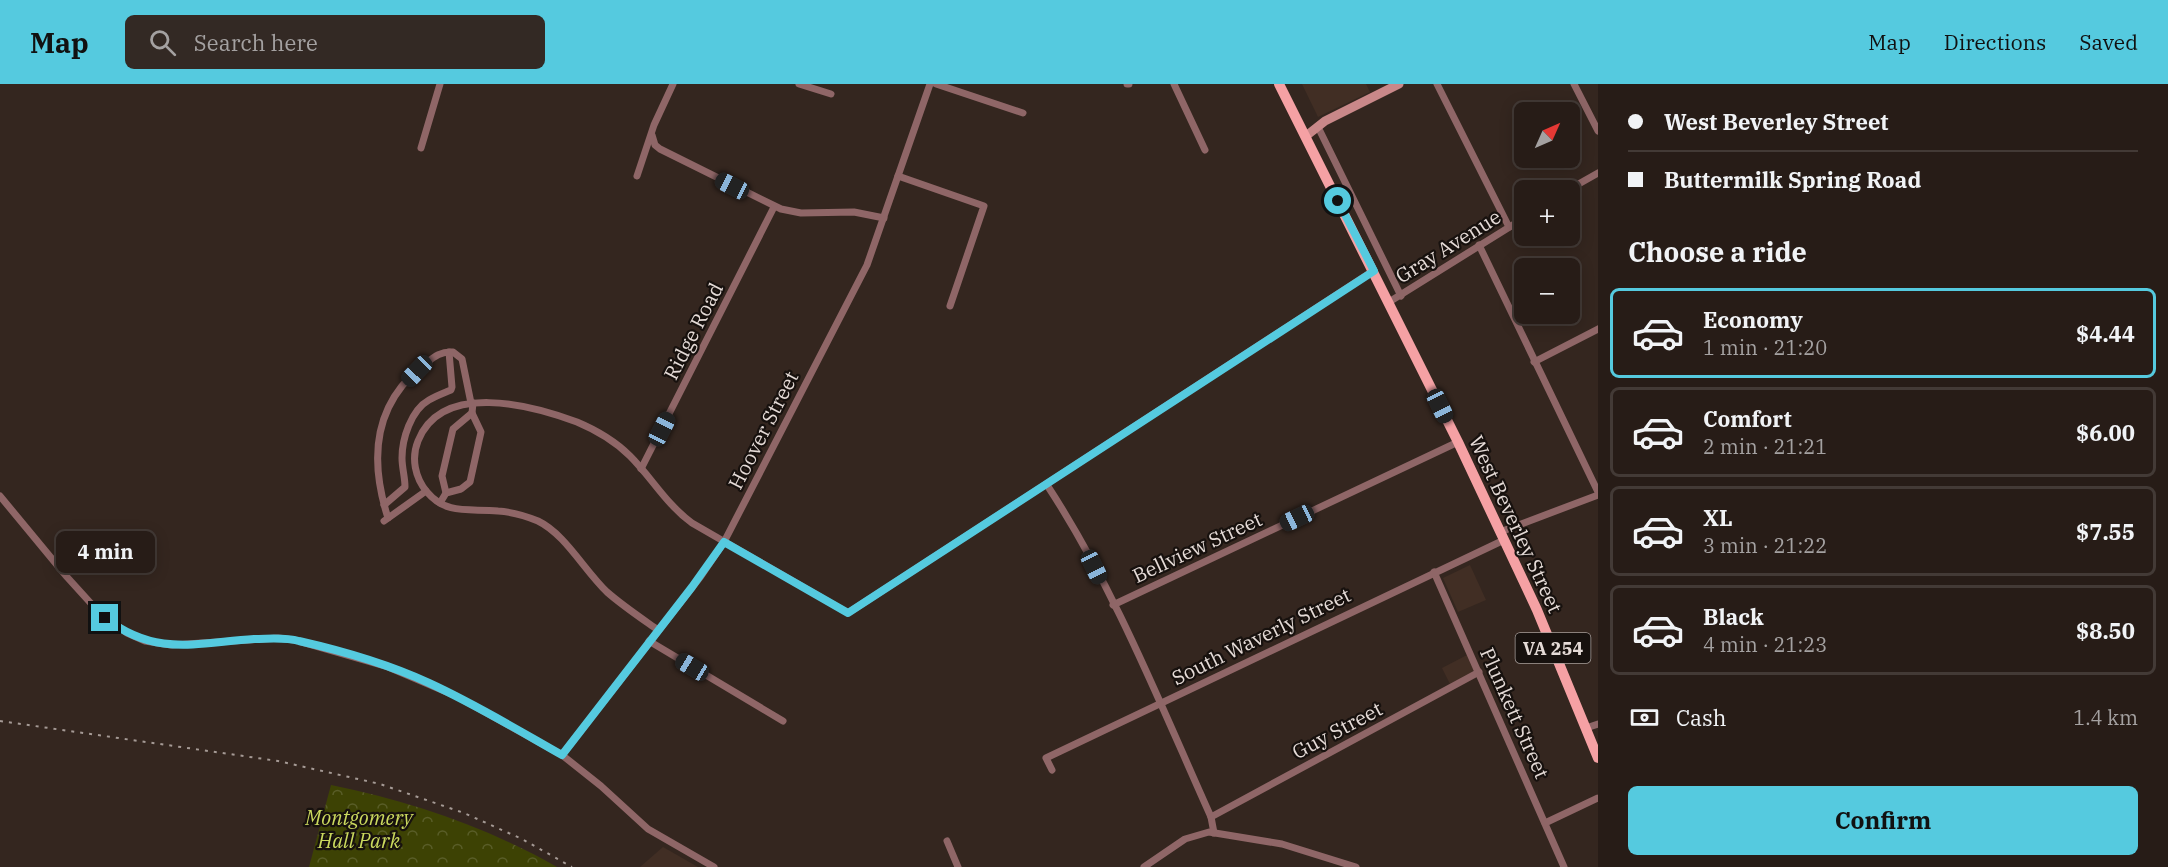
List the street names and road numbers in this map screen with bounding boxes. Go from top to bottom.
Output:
street label: Gray Avenue [1390,203,1506,289]
street label: Ridge Road [657,278,729,384]
street label: Hoover Street [722,366,804,494]
street label: West Beverley Street [1463,431,1569,617]
street label: Bellview Street [1128,505,1266,589]
street label: South Waverly Street [1167,581,1355,691]
road number: VA 254 [1516,633,1590,663]
street label: Plunkett Street [1474,643,1556,783]
street label: Guy Street [1287,695,1387,765]

